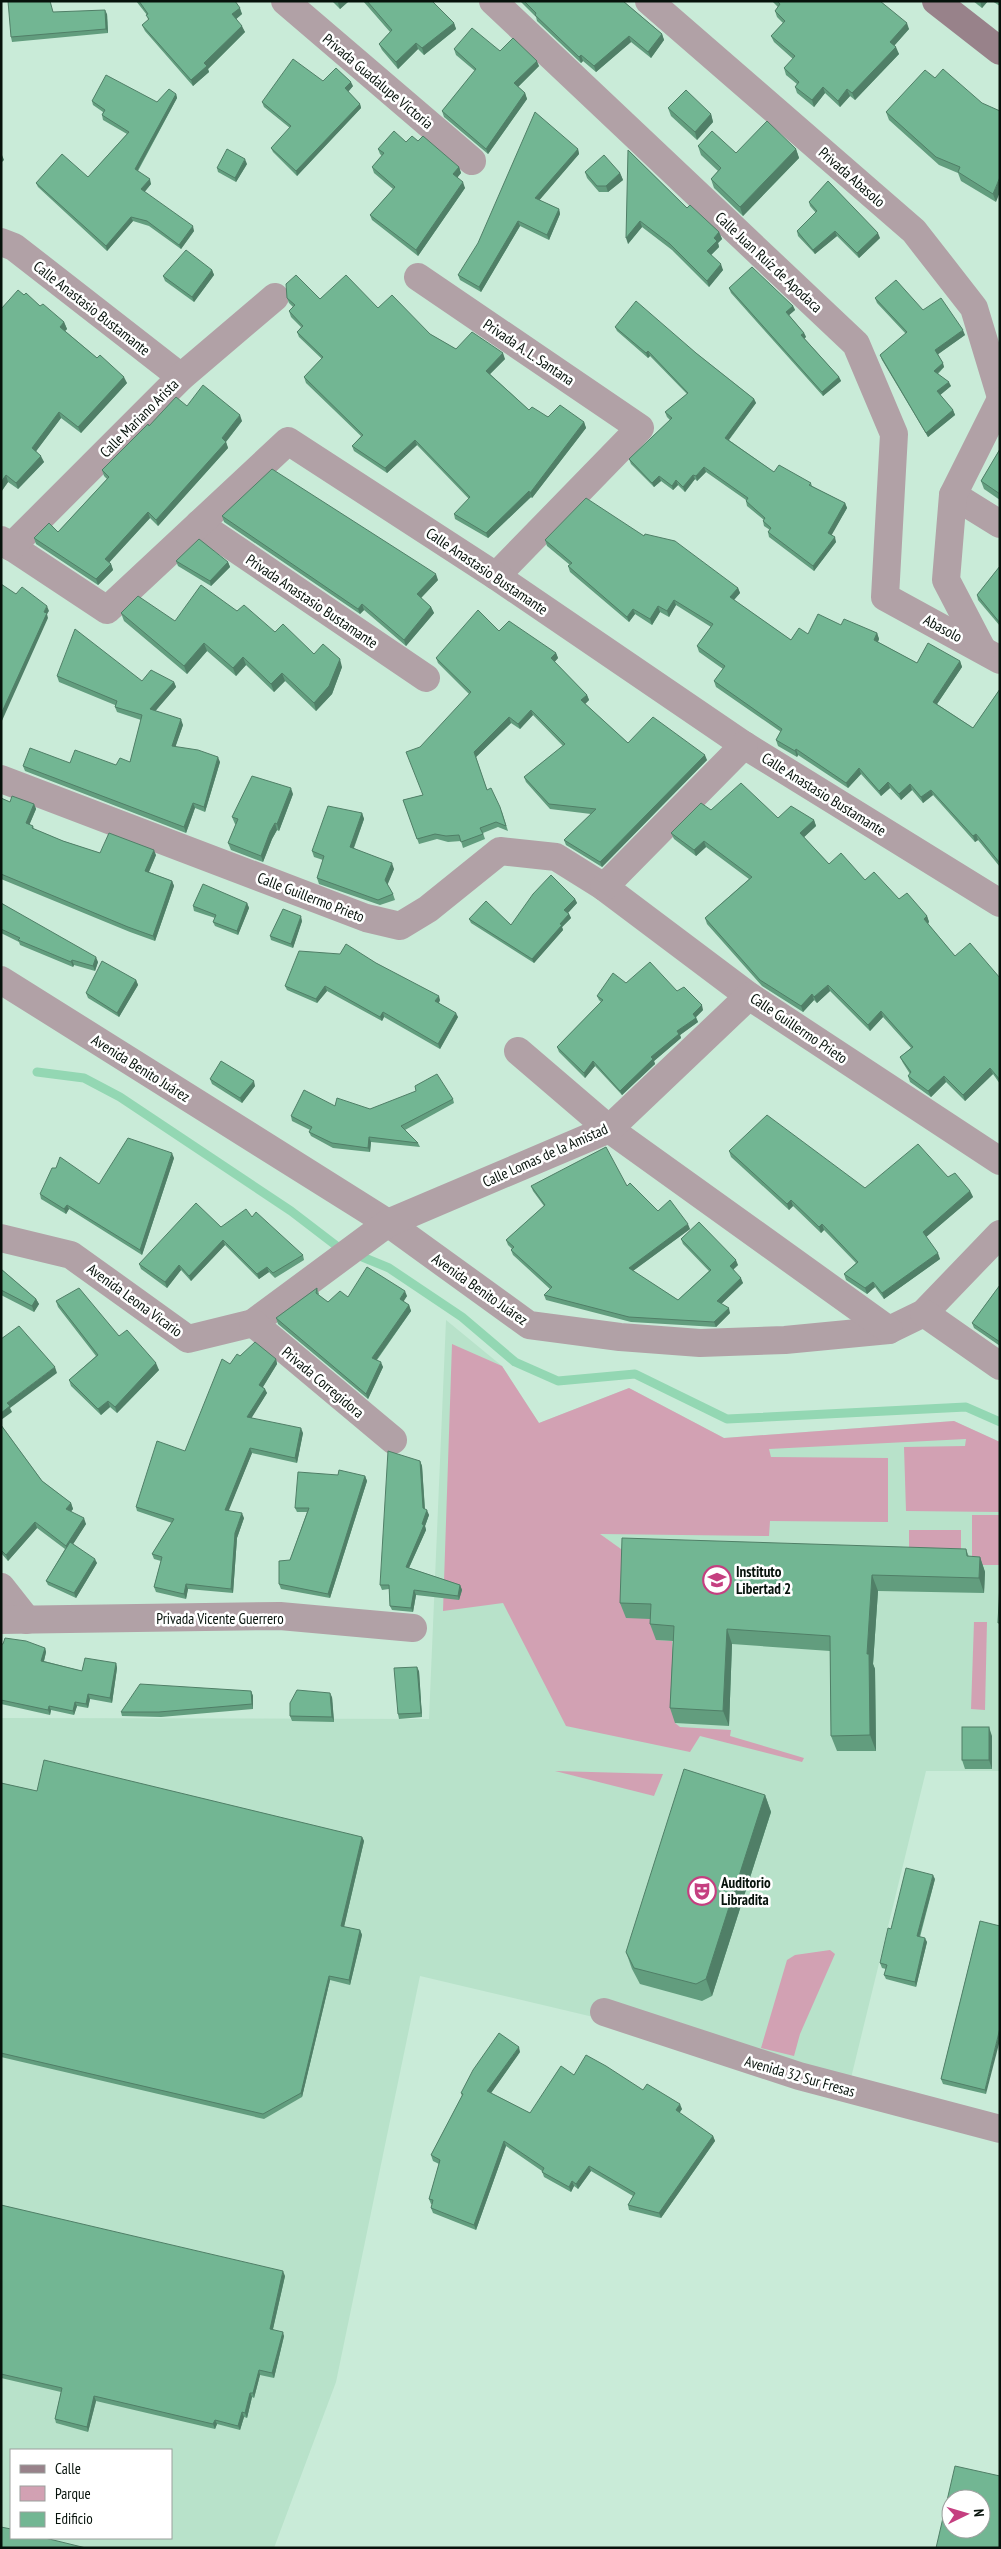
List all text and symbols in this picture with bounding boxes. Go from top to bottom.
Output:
street label: Privada Guadalupe Victoria [319,29,437,133]
street label: Privada Abasolo [815,143,889,211]
street label: Calle Juan Ruíz de Apodaca [711,207,827,317]
street label: Calle Anastasio Bustamante [30,257,154,359]
street label: Privada A. L. Santana [480,315,578,389]
street label: Calle Mariano Arista [96,375,182,461]
street label: Calle Anastasio Bustamante [422,523,552,619]
street label: Privada Anastasio Bustamante [242,550,382,652]
street label: Abasolo [920,610,966,646]
street label: Calle Anastasio Bustamante [758,748,890,840]
street label: Calle Guillermo Prieto [255,868,367,926]
street label: Calle Guillermo Prieto [747,988,851,1068]
street label: Avenida Benito Juárez [88,1030,194,1106]
street label: Calle Lomas de la Amistad [479,1119,611,1191]
street label: Avenida Benito Juárez [428,1249,532,1329]
street label: Avenida Leona Vicario [84,1259,186,1341]
street label: Privada Corregidora [278,1342,368,1422]
place label: Instituto Libertad 2 [736,1562,791,1598]
school or university icon: Instituto Libertad 2 [702,1565,732,1595]
street label: Privada Vicente Guerrero [156,1609,284,1628]
place label: Auditorio Libradita [720,1873,771,1909]
theatre icon: Auditorio Libradita [687,1876,717,1906]
street label: Avenida 32 Sur Fresas [743,2051,857,2101]
legend [10,2449,172,2539]
text: Calle [55,2459,81,2478]
text: Parque [55,2484,91,2503]
north arrow [941,2489,991,2539]
text: N [970,2508,988,2517]
text: Edificio [55,2509,93,2528]

